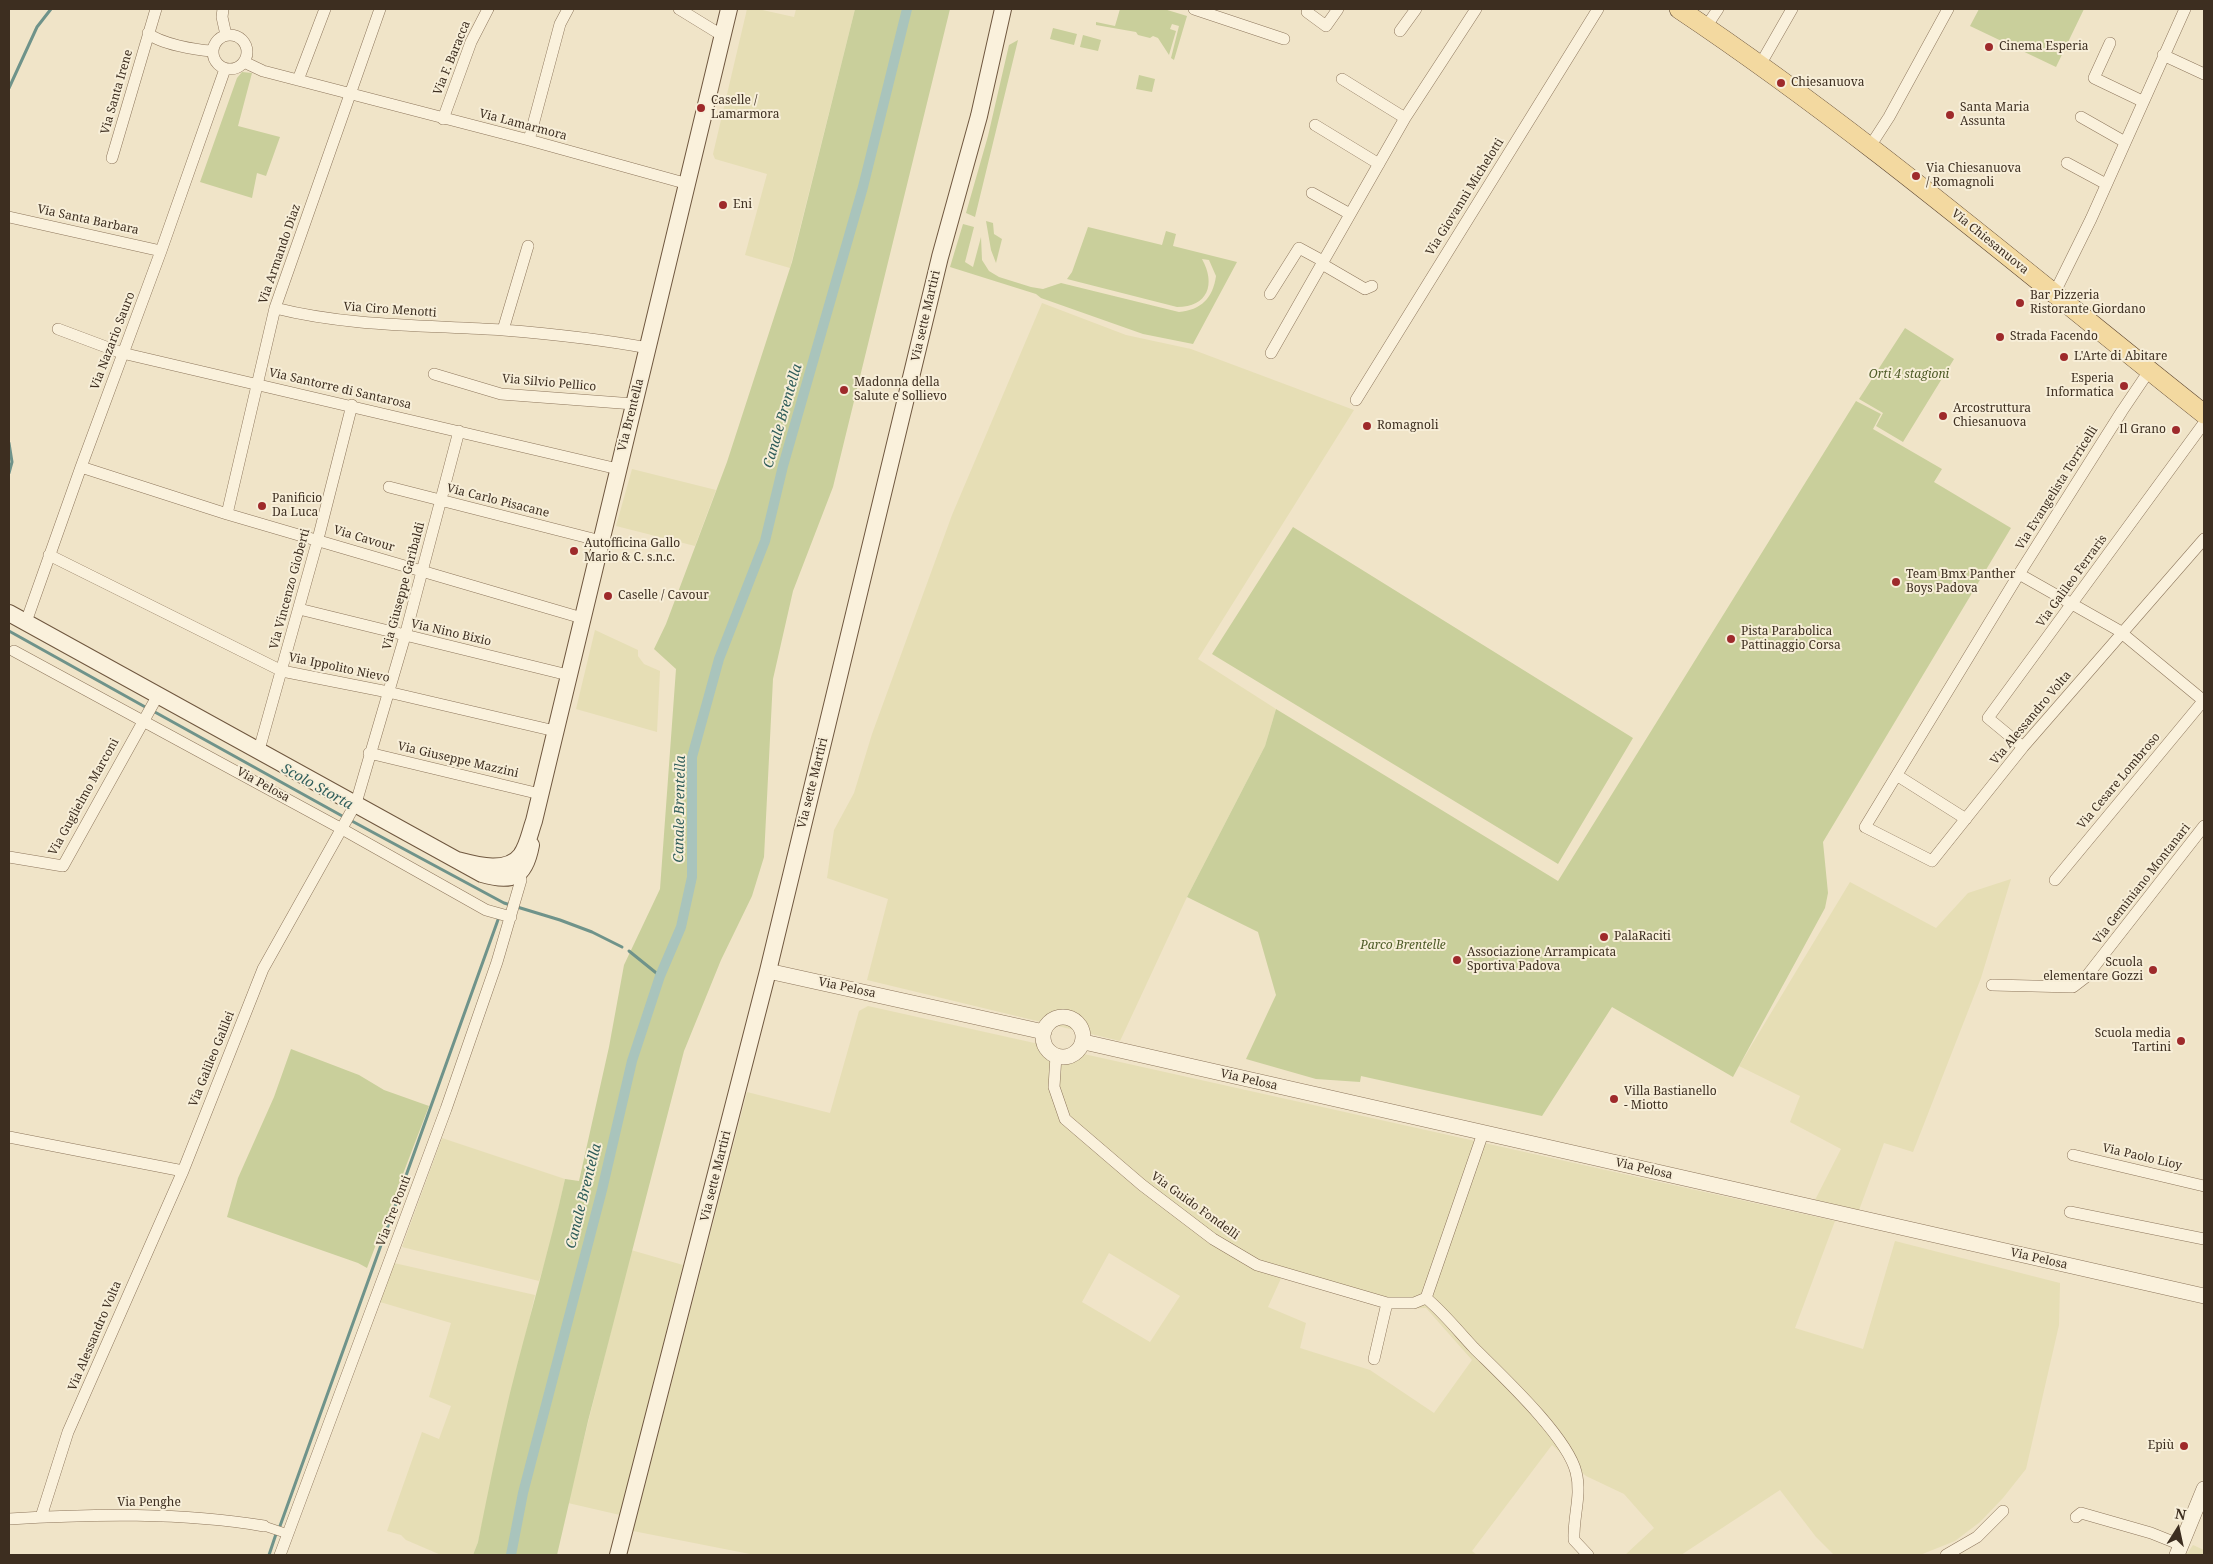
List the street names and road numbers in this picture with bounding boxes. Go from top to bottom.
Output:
street label: Via F. Baracca [431,19,473,97]
street label: Via Santa Irene [98,48,136,136]
street label: Via Lamarmora [478,106,568,144]
street label: Via Giovanni Michelotti [1423,136,1507,258]
street label: Via Santa Barbara [36,202,140,238]
street label: Via Armando Diaz [256,202,304,306]
street label: Via Chiesanuova [1948,206,2032,278]
street label: Via sette Martiri [909,269,943,363]
street label: Via Nazario Sauro [88,290,138,392]
street label: Via Ciro Menotti [343,300,437,320]
street label: Via Santorre di Santarosa [267,366,413,412]
street label: Via Silvio Pellico [501,372,597,394]
street label: Via Brentella [615,377,647,453]
street label: Via Evangelista Torricelli [2013,424,2101,552]
street label: Via Carlo Pisacane [445,481,551,521]
street label: Via Giuseppe Garibaldi [380,520,428,652]
street label: Via Cavour [332,523,396,555]
street label: Via Vincenzo Gioberti [267,527,313,651]
street label: Via Galileo Ferraris [2034,532,2110,630]
street label: Via Nino Bixio [409,617,493,649]
street label: Via Ippolito Nievo [287,650,391,686]
street label: Via Alessandro Volta [1988,668,2074,768]
street label: Via Cesare Lombroso [2075,730,2163,832]
street label: Via Guglielmo Marconi [46,736,122,858]
street label: Via sette Martiri [795,736,831,830]
street label: Via Giuseppe Mazzini [396,739,520,781]
street label: Via Pelosa [234,765,292,805]
street label: Via Geminiano Montanari [2090,821,2194,947]
street label: Via Pelosa [817,975,877,1001]
street label: Via Galileo Galilei [186,1009,238,1109]
street label: Via Pelosa [1219,1066,1279,1094]
street label: Via sette Martiri [698,1129,734,1223]
street label: Via Paolo Lioy [2101,1141,2183,1173]
street label: Via Pelosa [1614,1155,1674,1183]
street label: Via Guido Fondelli [1148,1169,1242,1243]
street label: Via Tre Ponti [374,1174,414,1248]
street label: Via Pelosa [2009,1245,2069,1273]
street label: Via Alessandro Volta [65,1279,125,1393]
street label: Via Penghe [117,1496,181,1510]

